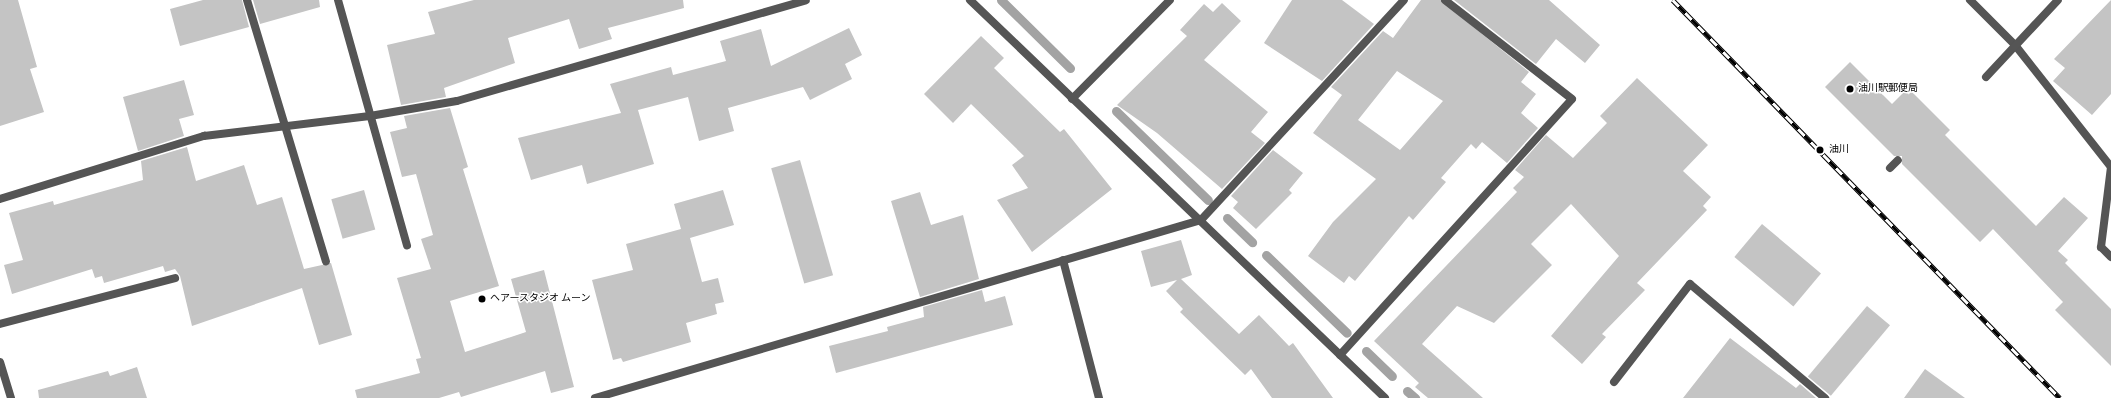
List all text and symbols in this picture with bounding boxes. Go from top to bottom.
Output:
place label: 油川駅郵便局 [1858,83,1918,95]
marker: 油川駅郵便局 [1845,84,1855,94]
marker: 油川 [1814,144,1826,156]
place label: 油川 [1829,144,1849,156]
place label: ヘアースタジオ ムーン [490,293,592,305]
marker: ヘアースタジオ ムーン [477,294,487,304]

